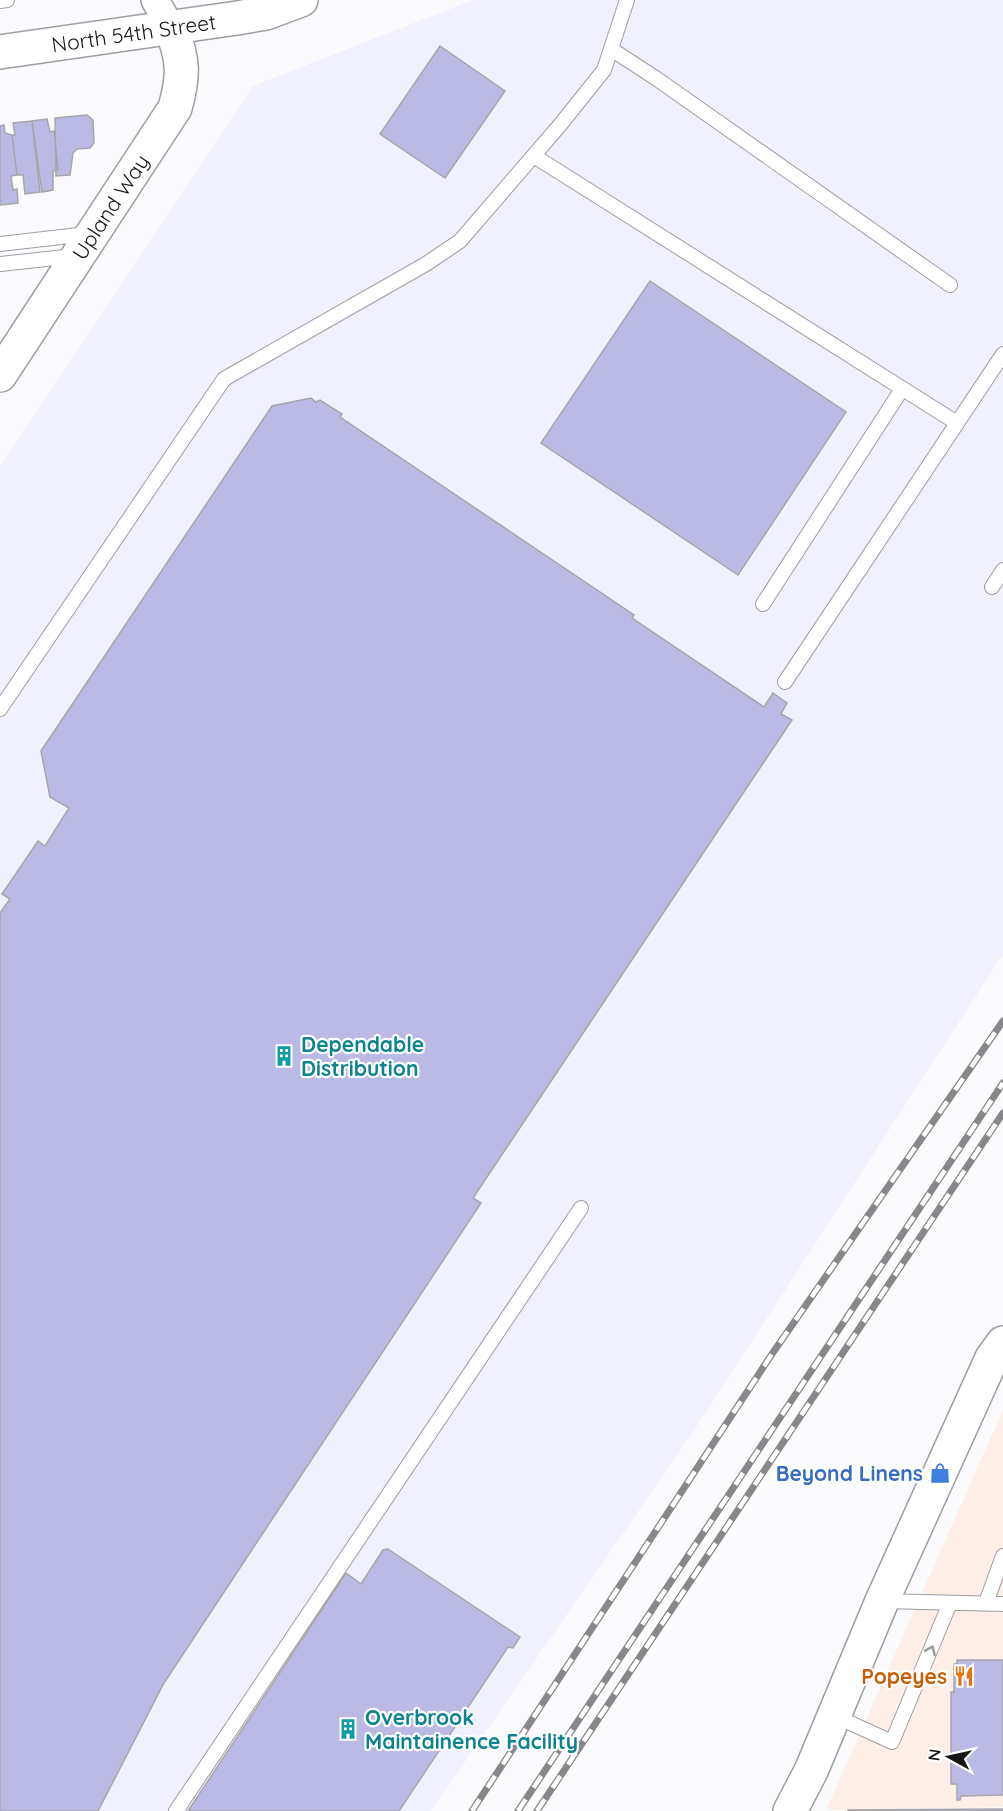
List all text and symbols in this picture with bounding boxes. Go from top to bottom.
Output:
street label: North 54th Street [50,8,217,57]
street label: Upland Way [66,149,154,264]
place label: Dependable Distribution [301,1031,424,1081]
building icon: Dependable Distribution [272,1044,296,1068]
place label: Beyond Linens [776,1460,923,1486]
shop icon: Beyond Linens [928,1461,952,1485]
one-way arrow [924,1645,936,1656]
place label: Popeyes [861,1663,947,1689]
restaurant icon: Popeyes [952,1664,976,1688]
place label: Overbrook Maintainence Facility [365,1704,578,1754]
building icon: Overbrook Maintainence Facility [336,1717,360,1741]
north arrow [919,1727,979,1787]
text: N [923,1748,945,1762]

